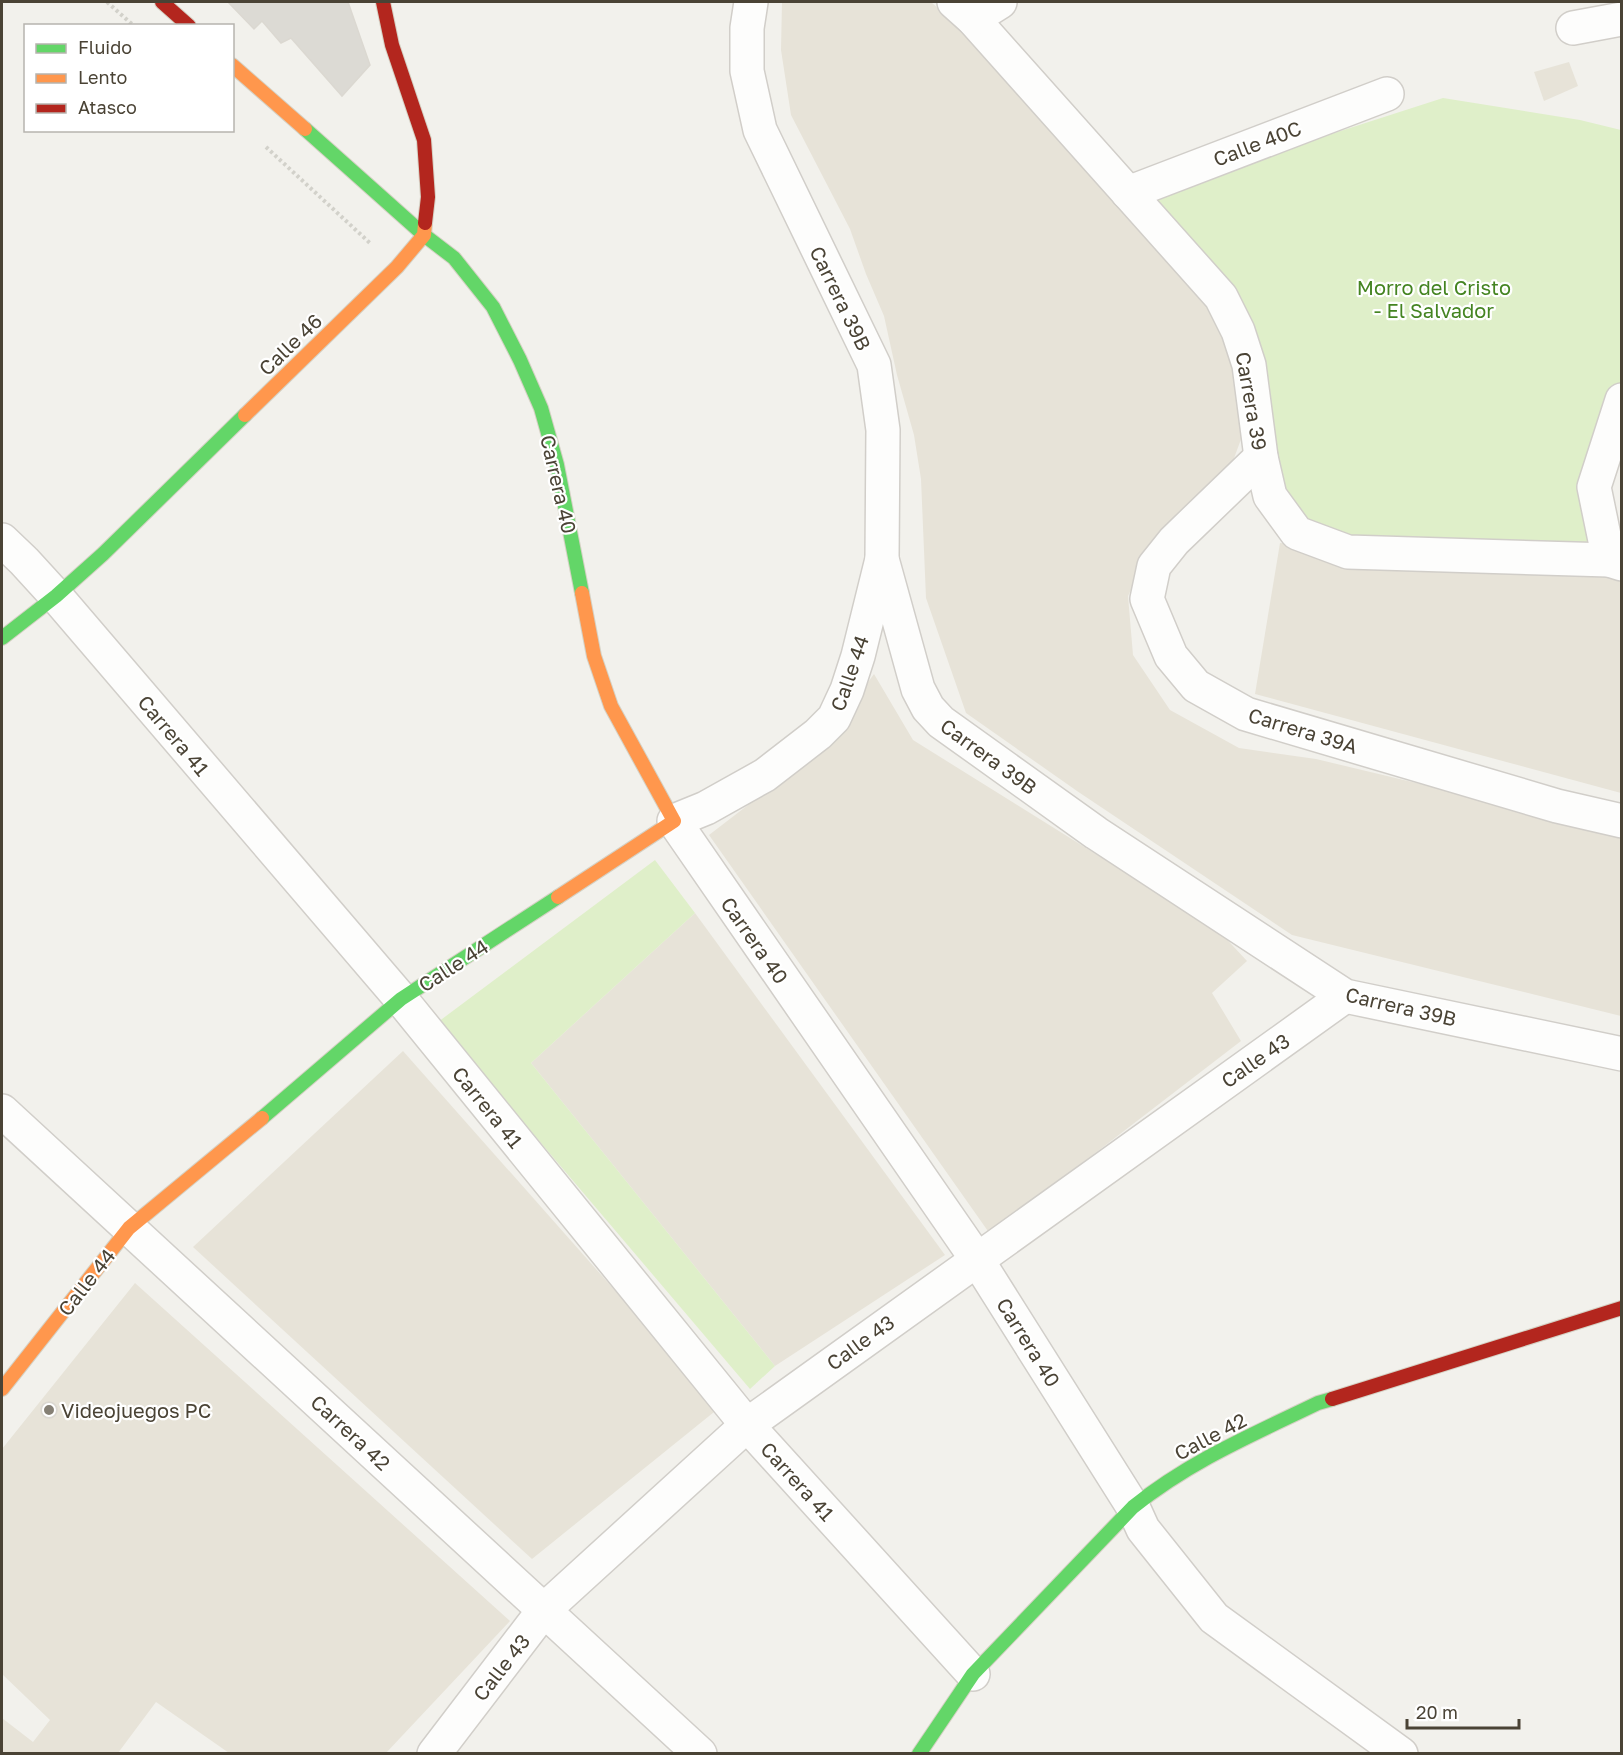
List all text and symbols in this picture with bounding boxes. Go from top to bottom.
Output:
legend [24,24,234,132]
text: Fluido [78,36,132,58]
text: Lento [78,66,127,88]
text: Atasco [78,96,137,118]
street label: Calle 40C [1210,115,1304,171]
street label: Carrera 39B [805,242,877,354]
park label: Morro del Cristo - El Salvador [1357,275,1511,322]
street label: Calle 46 [253,308,327,380]
street label: Carrera 39 [1232,350,1272,452]
street label: Carrera 40 [536,432,582,536]
street label: Calle 44 [825,632,873,714]
street label: Carrera 41 [133,690,215,780]
street label: Carrera 39A [1245,702,1361,758]
street label: Carrera 39B [936,713,1042,799]
street label: Carrera 40 [716,892,794,988]
street label: Calle 44 [414,934,492,996]
street label: Carrera 39B [1343,982,1459,1030]
street label: Calle 43 [1216,1028,1294,1092]
street label: Carrera 41 [448,1061,528,1153]
street label: Calle 44 [52,1244,120,1320]
street label: Carrera 40 [992,1293,1066,1391]
street label: Calle 43 [821,1309,899,1375]
street label: Carrera 42 [306,1389,396,1475]
place label: Videojuegos PC [61,1398,211,1422]
marker: Videojuegos PC [42,1403,56,1417]
street label: Calle 42 [1170,1407,1250,1465]
street label: Carrera 41 [756,1437,840,1526]
street label: Calle 43 [468,1629,534,1705]
scale bar [1407,1692,1520,1730]
text: 20 m [1416,1701,1458,1723]

